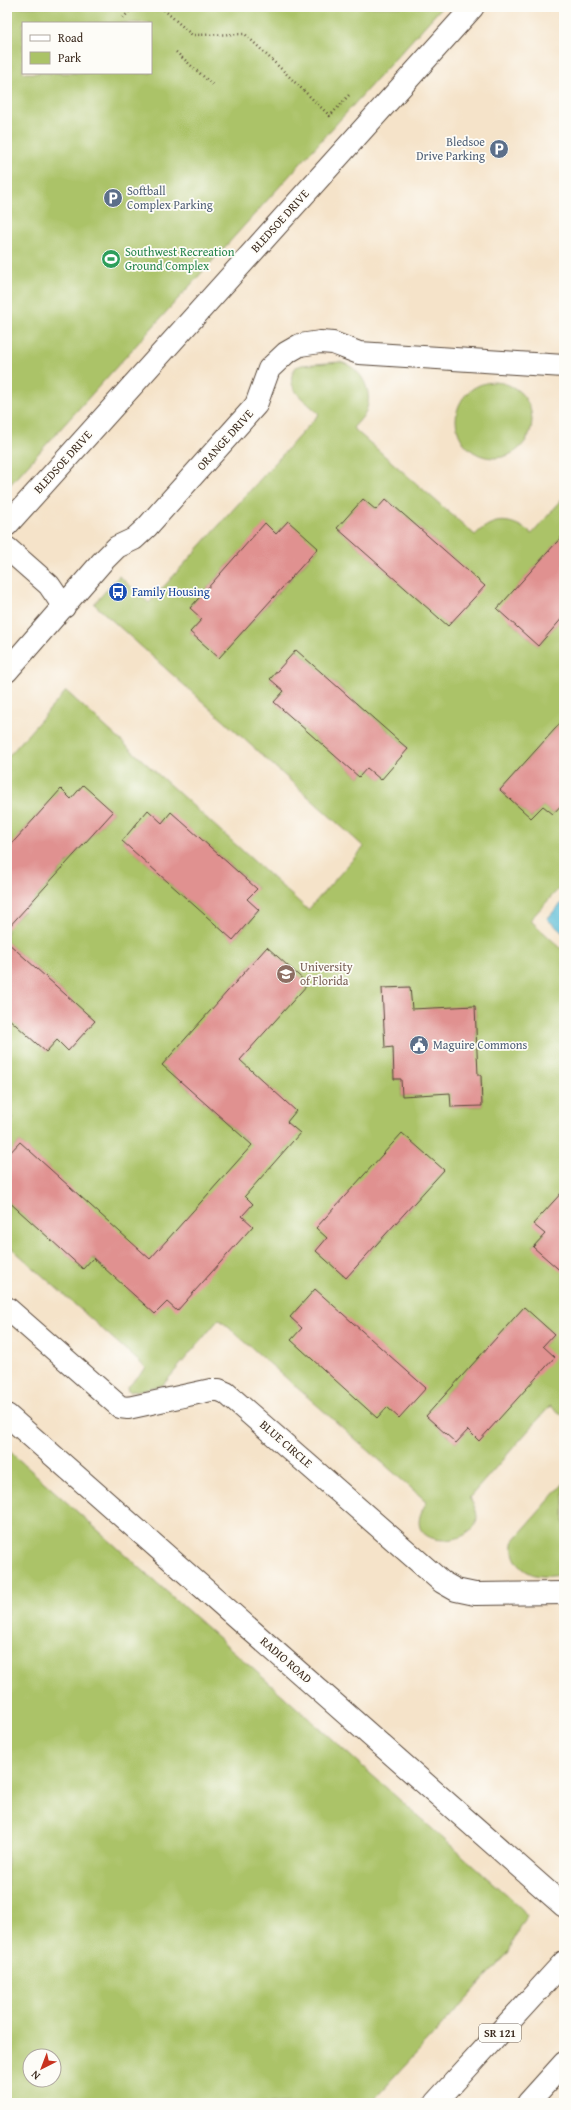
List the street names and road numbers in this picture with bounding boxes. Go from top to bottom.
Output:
street label: BLEDSOE DRIVE [247,185,313,256]
street label: ORANGE DRIVE [193,405,257,474]
street label: BLEDSOE DRIVE [30,426,96,497]
street label: BLUE CIRCLE [256,1416,316,1471]
street label: RADIO ROAD [257,1632,316,1687]
road number: SR 121 [479,2024,521,2042]

